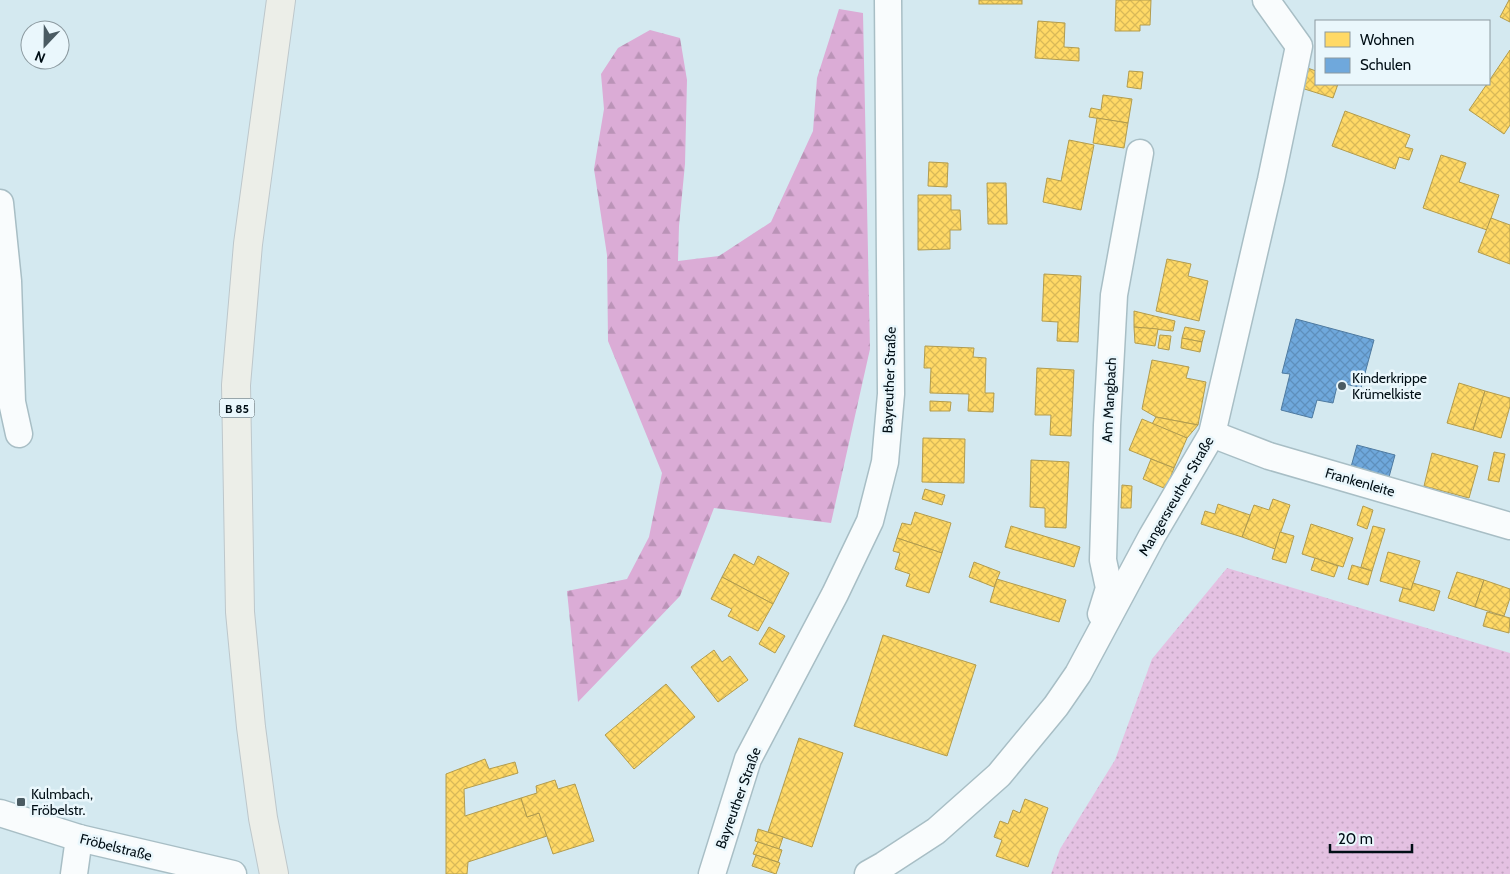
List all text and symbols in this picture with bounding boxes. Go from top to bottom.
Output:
north arrow [20,20,70,70]
legend [1315,20,1490,85]
text: Wohnen [1360,31,1414,49]
text: N [32,47,48,67]
text: Schulen [1360,56,1411,74]
street label: Bayreuther Straße [878,326,900,434]
street label: Am Mangbach [1098,357,1120,443]
place label: Kinderkrippe Krümelkiste [1352,369,1427,403]
marker: Kinderkrippe Krümelkiste [1336,380,1348,392]
road number: B 85 [220,398,254,418]
street label: Mangersreuther Straße [1134,433,1218,559]
street label: Frankenleite [1323,463,1397,501]
street label: Bayreuther Straße [711,745,765,851]
place label: Kulmbach, Fröbelstr. [31,785,93,819]
marker: Kulmbach, Fröbelstr. [15,796,27,808]
scale bar [1330,822,1412,854]
street label: Fröbelstraße [78,829,154,865]
text: 20 m [1338,830,1373,848]

